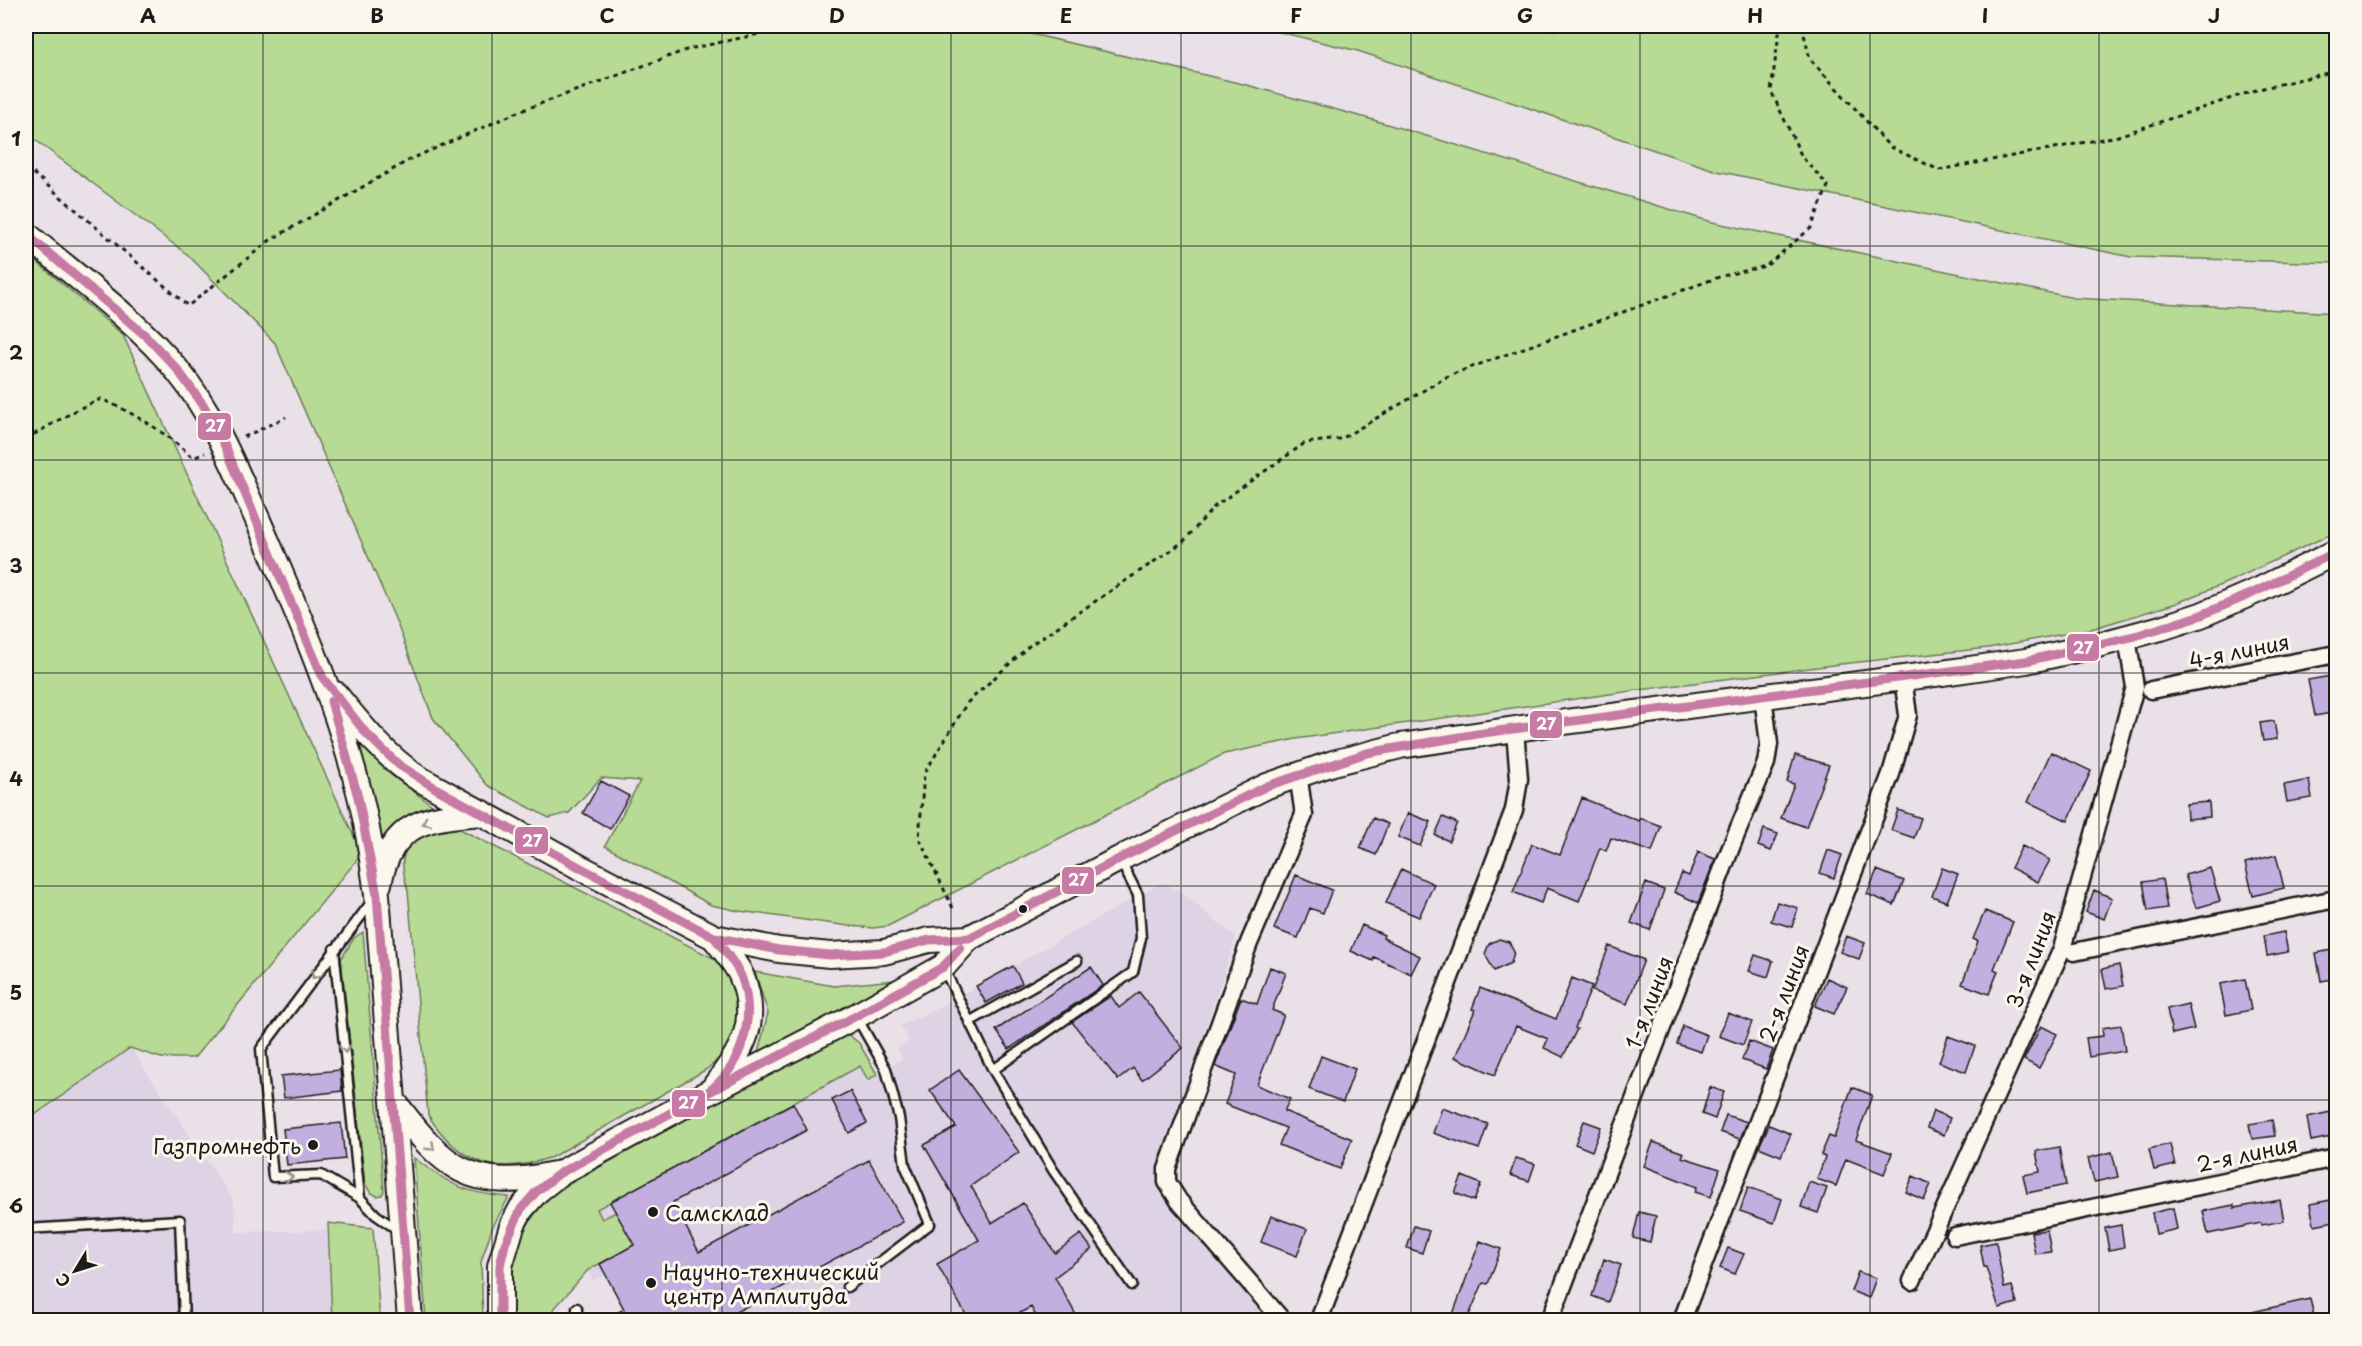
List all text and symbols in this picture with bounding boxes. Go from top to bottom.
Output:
text: A [140,0,156,30]
text: B [370,0,384,30]
text: C [599,0,615,30]
text: D [829,0,845,30]
text: E [1060,0,1072,30]
text: F [1290,0,1302,30]
text: G [1517,0,1533,30]
text: H [1747,0,1763,30]
text: I [1982,0,1988,30]
text: J [2208,0,2220,30]
text: 1 [11,123,21,153]
text: 2 [9,337,23,367]
line badge: 27 [197,412,232,441]
text: 27 [205,413,226,437]
text: 3 [9,550,23,580]
street label: 4-я линия [2186,625,2292,675]
line badge: 27 [2066,633,2100,662]
text: 27 [2073,635,2094,659]
line badge: 27 [1529,710,1563,739]
text: 27 [1536,711,1557,735]
text: 4 [9,763,23,793]
one-way arrow [421,815,432,827]
line badge: 27 [514,826,549,855]
text: 27 [522,828,543,852]
line badge: 27 [1061,866,1095,895]
text: 27 [1068,867,1089,891]
unlabelled marker [1017,903,1029,915]
street label: 3-я линия [1997,906,2063,1012]
street label: 2-я линия [1750,939,1816,1047]
street label: 1-я линия [1616,951,1680,1053]
one-way arrow [312,968,323,979]
text: 5 [10,977,22,1007]
one-way arrow [338,1045,351,1054]
line badge: 27 [671,1089,706,1118]
text: 27 [678,1090,699,1114]
street label: 2-я линия [2193,1127,2301,1179]
place label: Газпромнефть [153,1129,301,1161]
marker: Газпромнефть [306,1138,320,1152]
one-way arrow [424,1140,435,1151]
one-way arrow [284,1170,293,1183]
text: 6 [9,1190,23,1220]
place label: Самсклад [665,1196,769,1228]
marker: Самсклад [646,1205,660,1219]
north arrow [45,1241,105,1301]
place label: Научно-технический центр Амплитуда [663,1255,879,1311]
text: С [49,1269,76,1293]
marker: Научно-технический центр Амплитуда [644,1276,658,1290]

